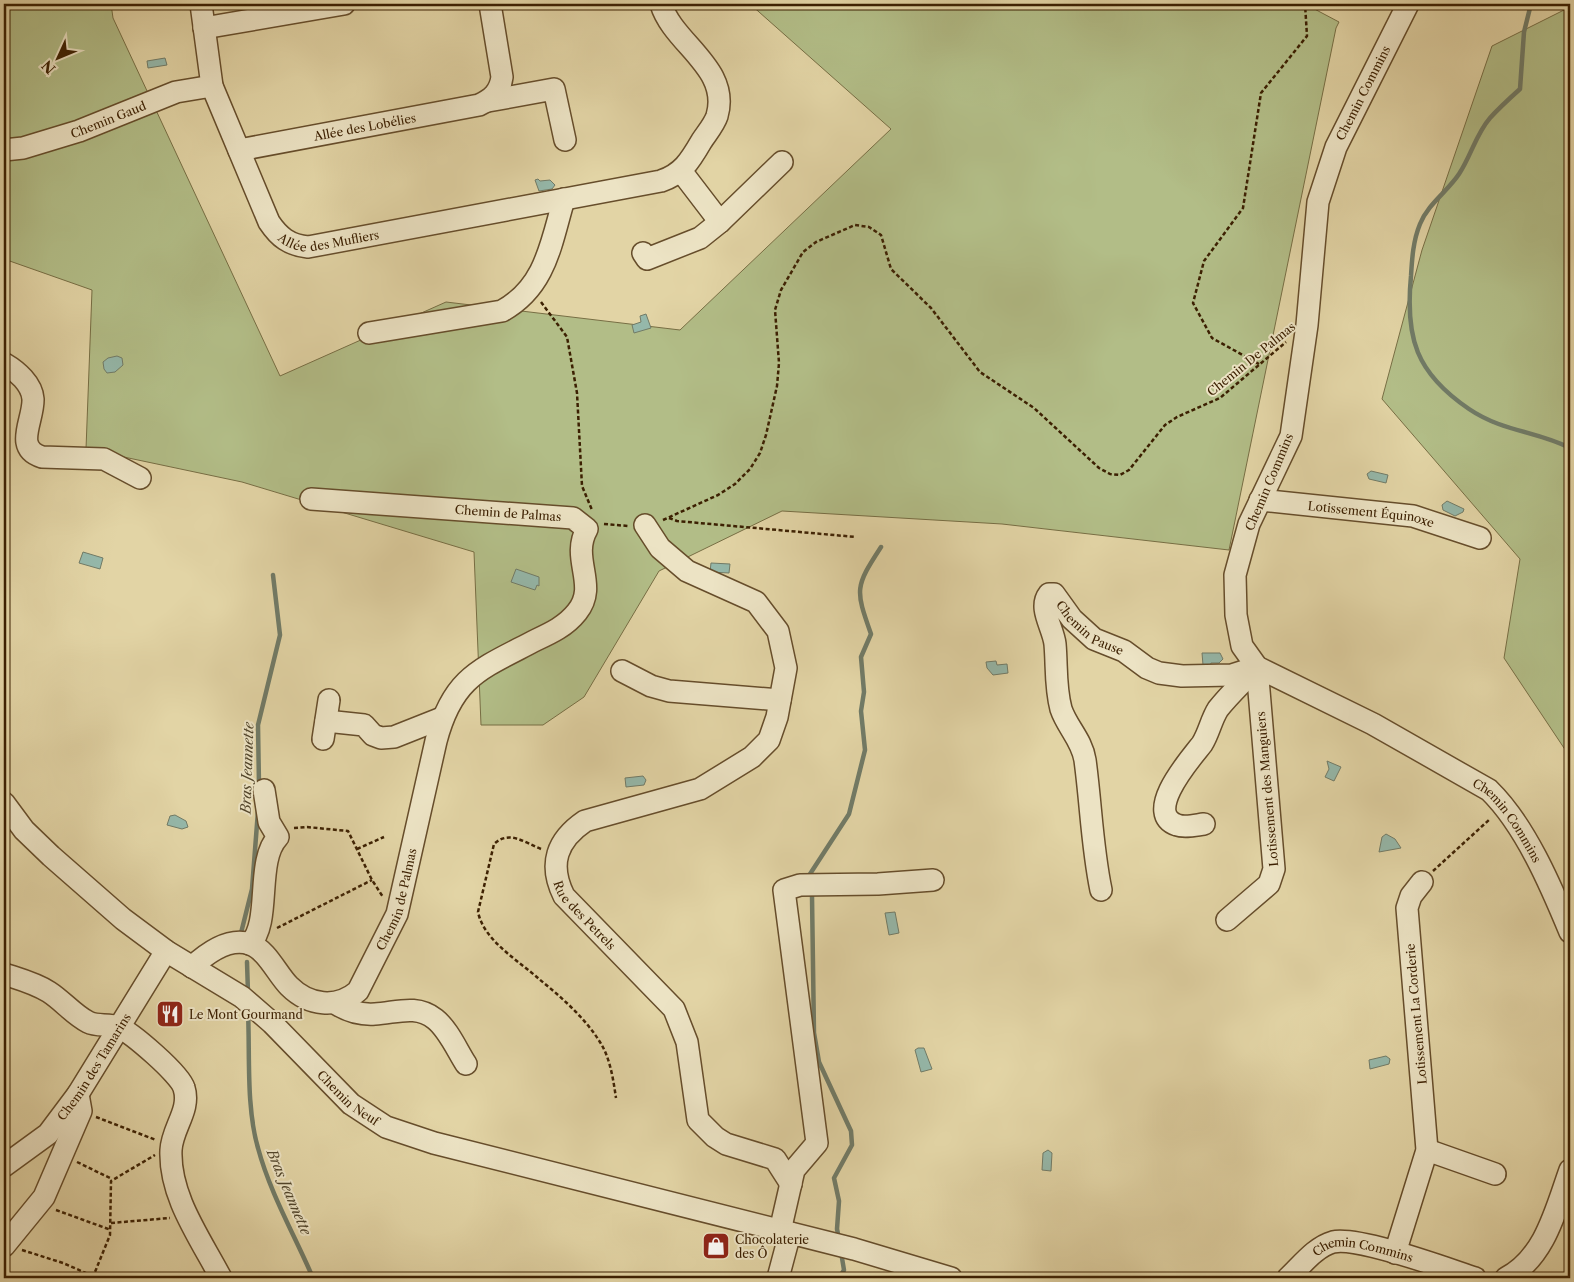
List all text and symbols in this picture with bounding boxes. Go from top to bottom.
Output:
north arrow [32,32,82,82]
street label: Chemin Commins [1333,43,1393,143]
text: N [38,56,59,78]
street label: Chemin Gaud [69,97,149,141]
street label: Allée des Lobélies [312,109,417,144]
street label: Allée des Mufliers [275,226,380,255]
street label: Chemin De Palmas [1204,319,1298,399]
street label: Chemin Commins [1242,431,1296,533]
street label: Lotissement Équinoxe [1307,498,1437,530]
street label: Chemin de Palmas [454,502,562,524]
street label: Chemin Pause [1053,597,1126,658]
street label: Lotissement des Manguiers [1253,711,1281,867]
water label: Bras Jeannette [236,721,258,815]
street label: Chemin Commins [1470,775,1545,865]
street label: Chemin de Palmas [372,847,419,953]
street label: Rue des Petrels [551,878,619,952]
street label: Lotissement La Corderie [1402,943,1430,1085]
restaurant icon: Le Mont Gourmand [155,999,185,1029]
place label: Le Mont Gourmand [189,1007,303,1022]
street label: Chemin des Tamarins [54,1010,134,1123]
street label: Chemin Neuf [314,1067,384,1129]
water label: Bras Jeannette [262,1145,316,1239]
shop icon: Chocolaterie des Ô [701,1231,731,1261]
place label: Chocolaterie des Ô [735,1232,809,1261]
street label: Chemin Commins [1309,1234,1415,1265]

